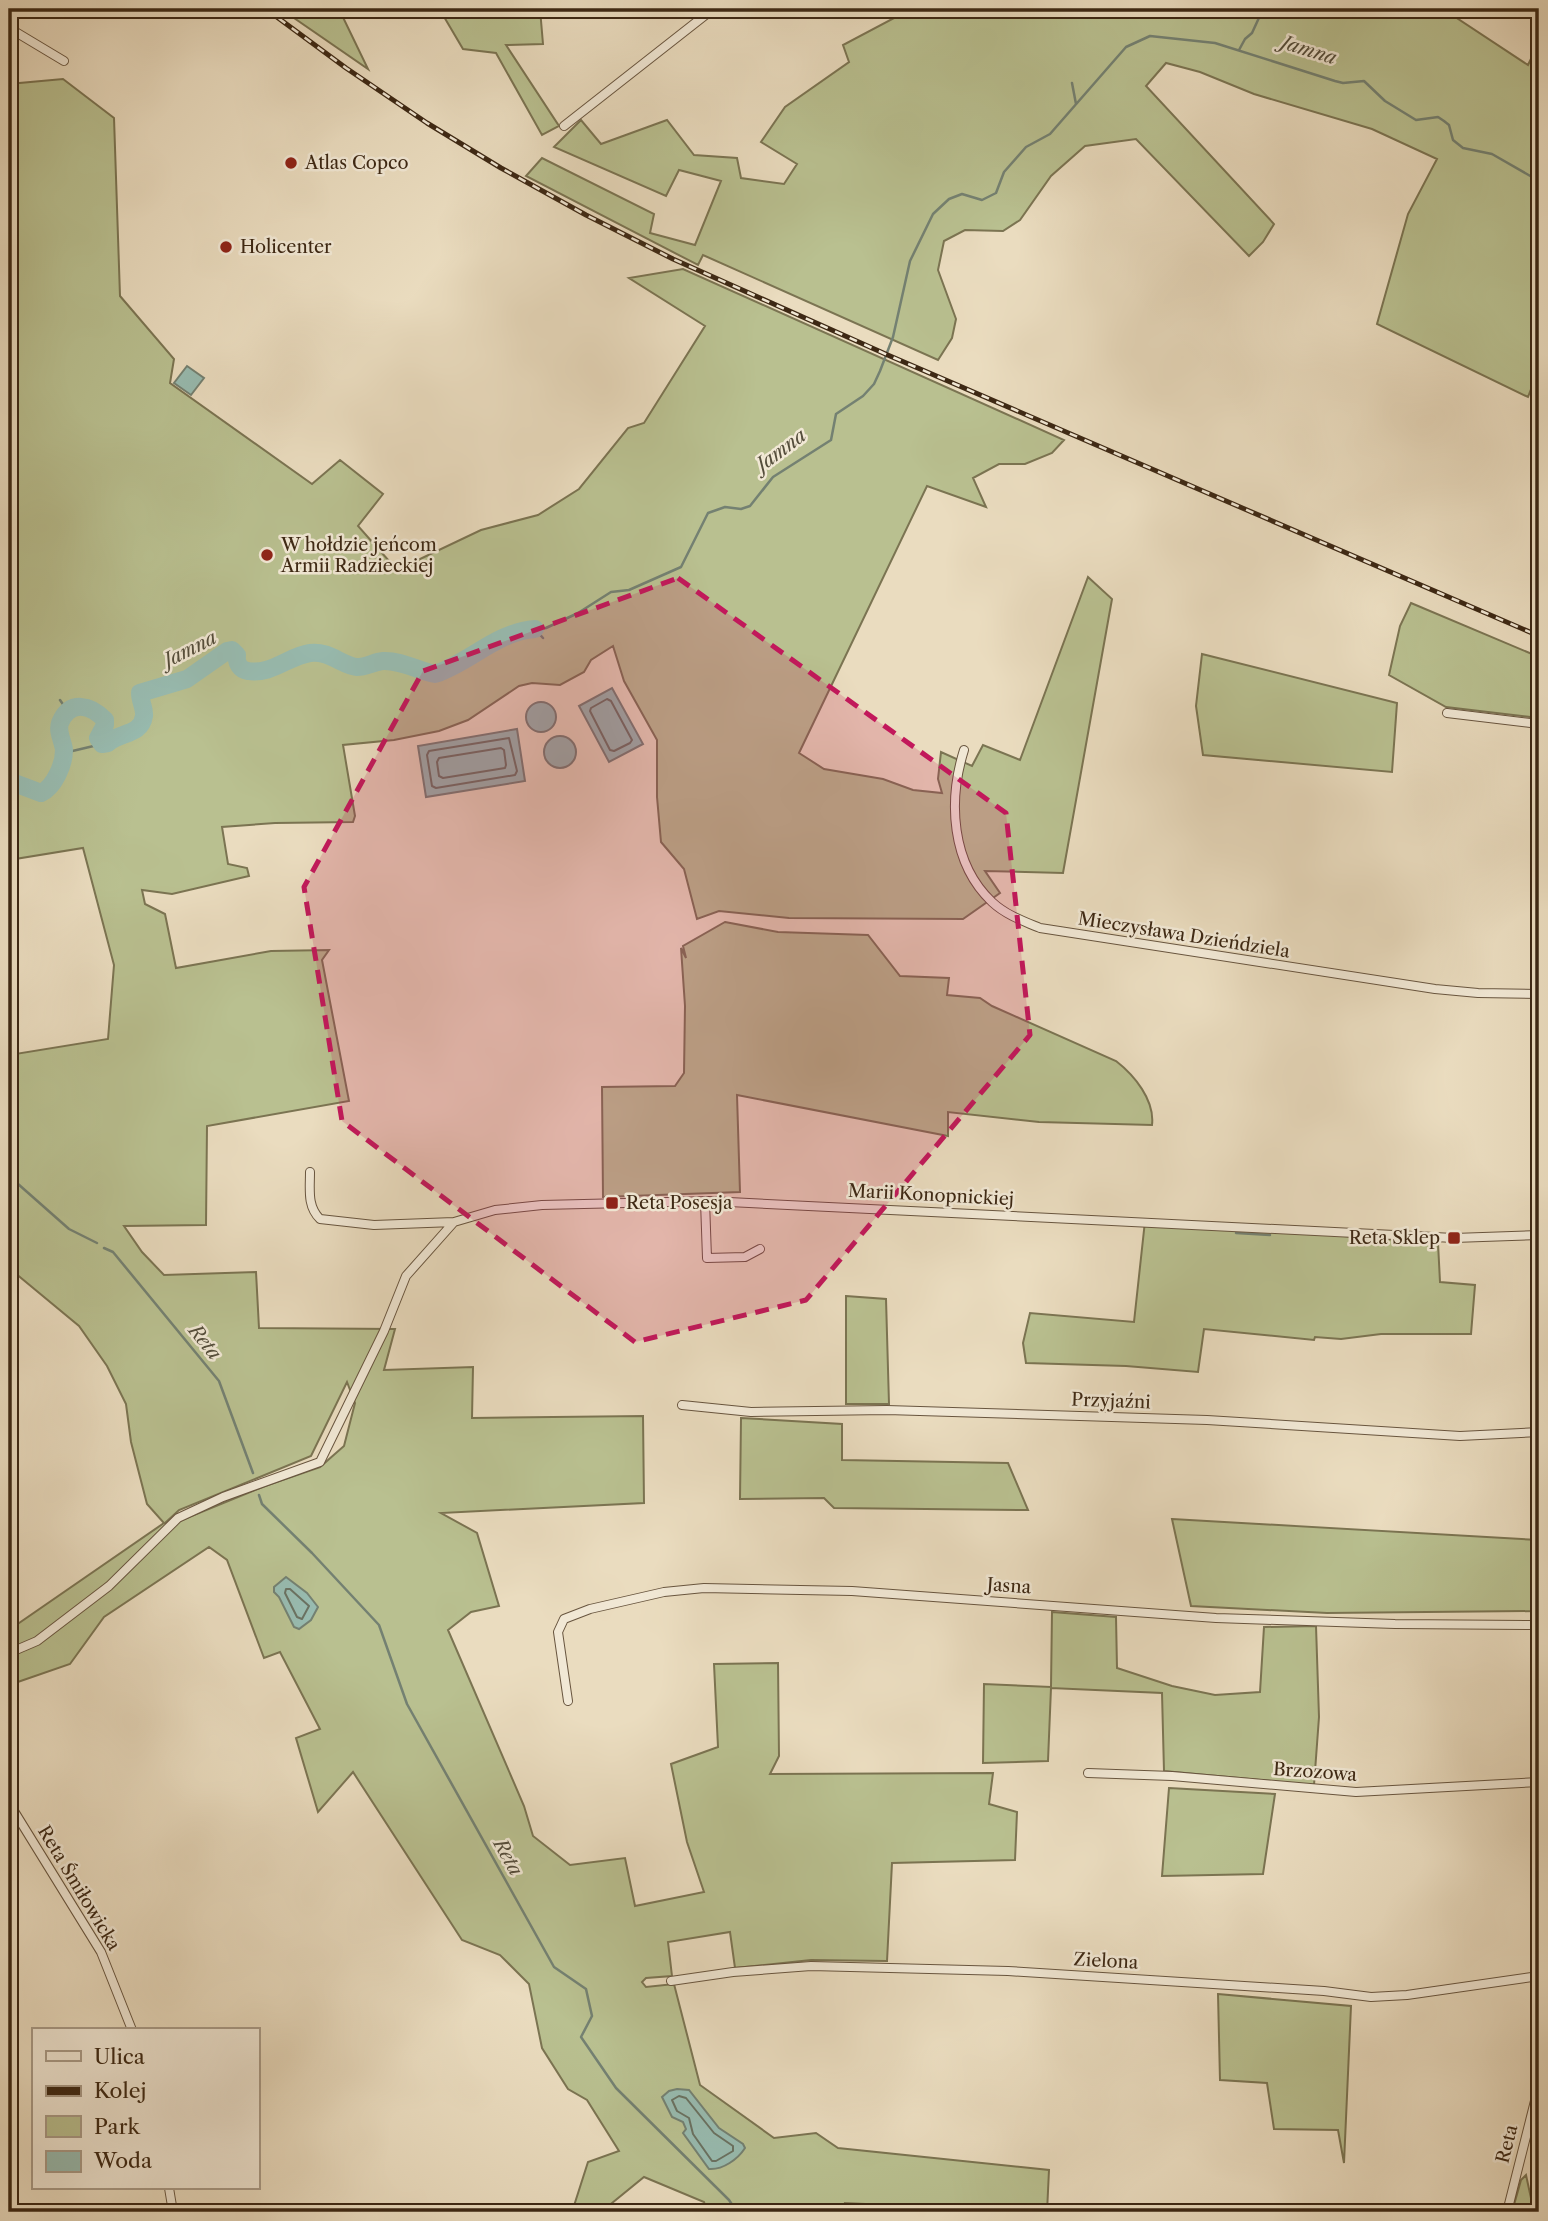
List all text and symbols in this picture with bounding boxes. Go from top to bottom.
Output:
water label: Jamna [1274,29,1340,69]
place label: Atlas Copco [304,152,408,174]
marker: Atlas Copco [283,155,299,171]
place label: Holicenter [240,236,332,258]
marker: Holicenter [218,239,234,255]
water label: Jamna [748,423,811,479]
place label: W hołdzie jeńcom Armii Radzieckiej [280,534,437,577]
marker: W hołdzie jeńcom Armii Radzieckiej [259,547,275,563]
water label: Jamna [155,626,221,674]
street label: Mieczysława Dzieńdziela [1077,907,1292,963]
street label: Marii Konopnickiej [848,1180,1014,1210]
place label: Reta Posesja [626,1192,733,1214]
marker: Reta Posesja [604,1195,620,1211]
place label: Reta Sklep [1349,1227,1440,1249]
marker: Reta Sklep [1446,1230,1462,1246]
water label: Reta [183,1318,227,1365]
street label: Przyjaźni [1071,1389,1152,1413]
street label: Jasna [983,1573,1032,1599]
street label: Brzozowa [1272,1758,1358,1786]
street label: Reta Śmiłowicka [33,1821,126,1955]
water label: Reta [488,1833,528,1880]
street label: Zielona [1073,1948,1139,1974]
legend [32,2028,259,2190]
text: Ulica [94,2044,146,2069]
text: Kolej [94,2078,146,2103]
text: Park [94,2114,140,2139]
street label: Reta [1492,2122,1523,2166]
text: Woda [93,2148,153,2173]

